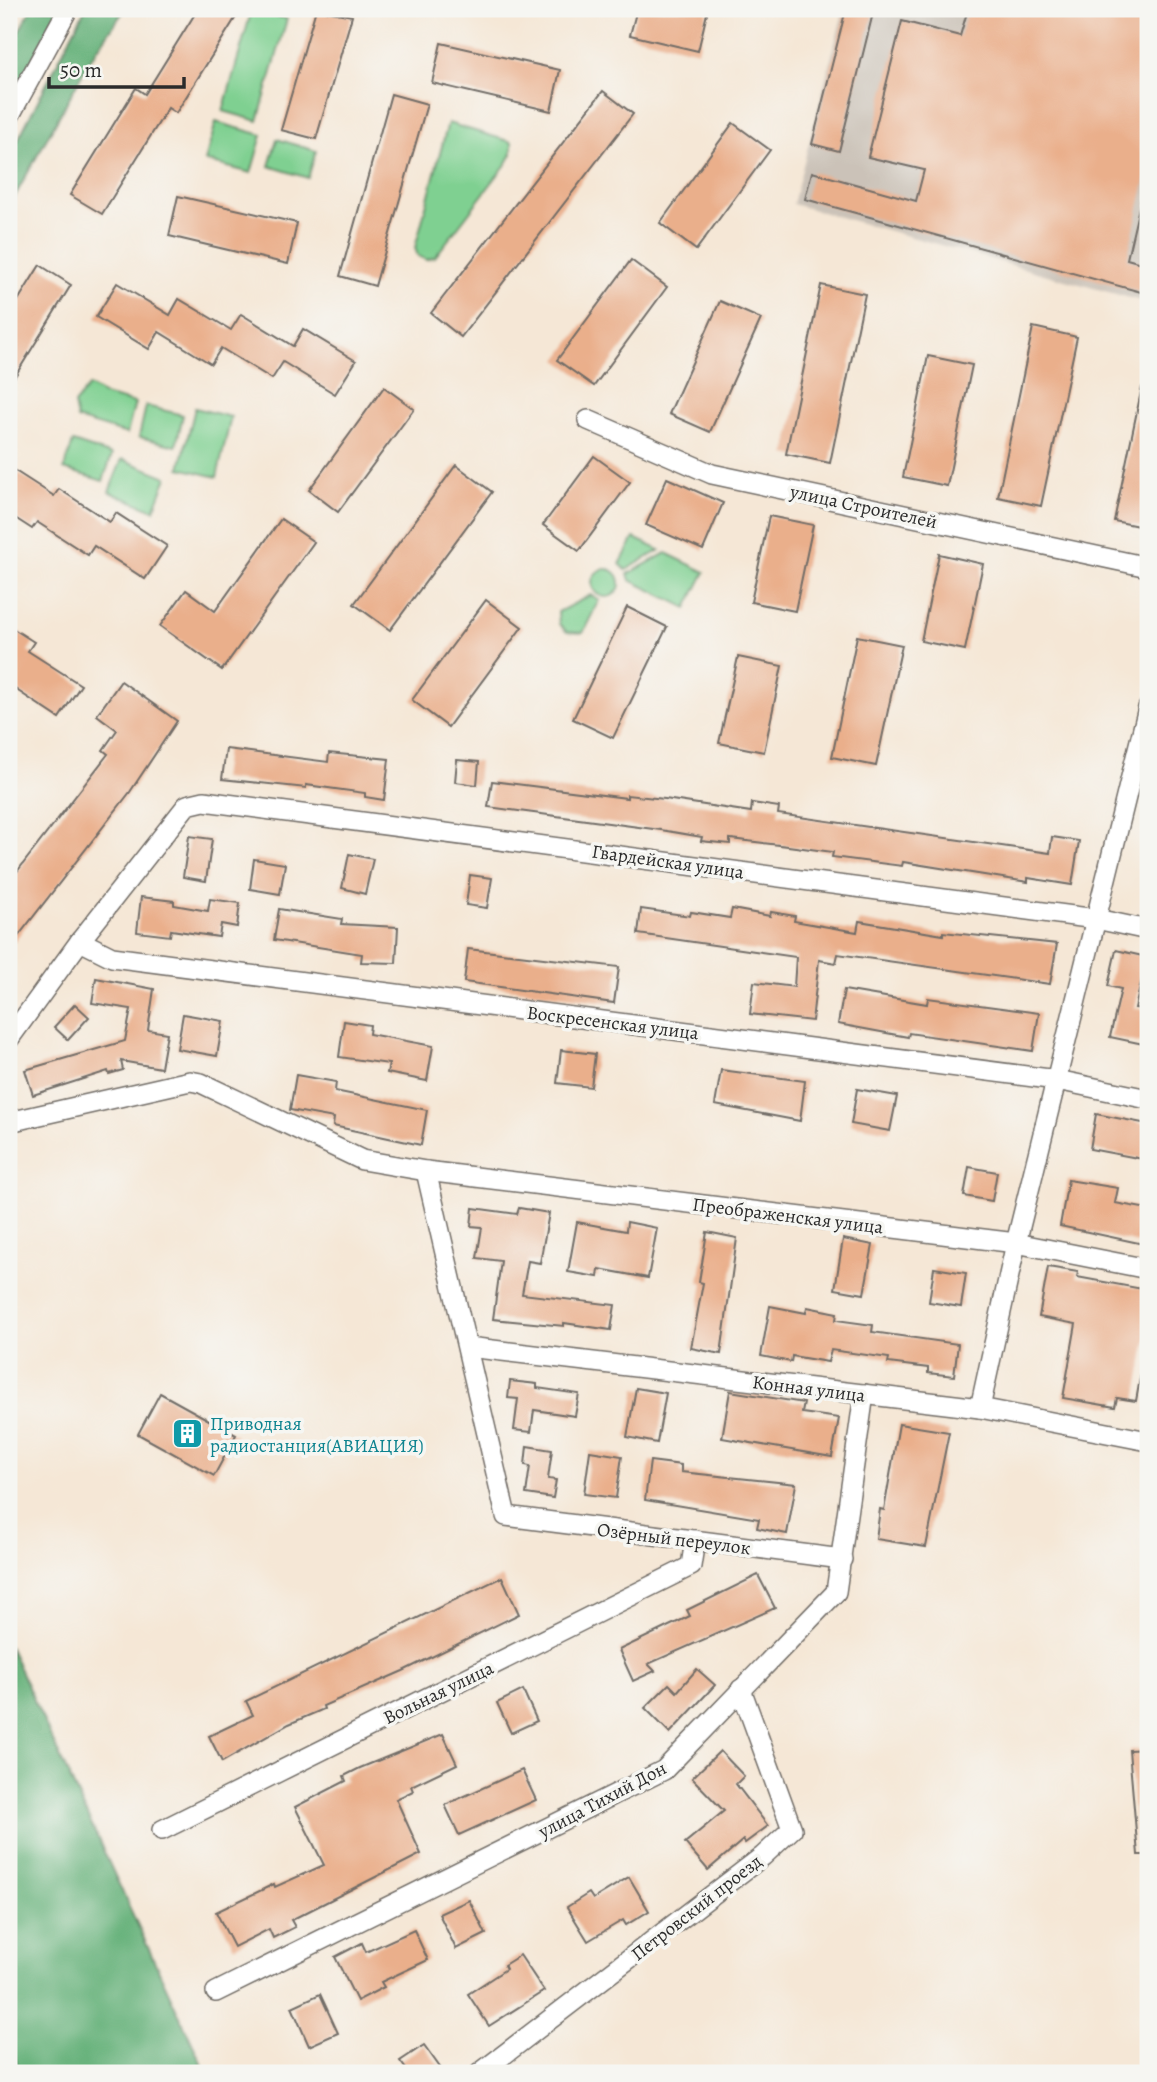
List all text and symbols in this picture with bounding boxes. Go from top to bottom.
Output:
scale bar [49,46,184,90]
text: 50 m [60,56,102,84]
street label: улица Строителей [787,478,940,535]
street label: Гвардейская улица [590,838,746,886]
street label: Воскресенская улица [525,1000,701,1046]
street label: Преображенская улица [691,1191,885,1241]
street label: Конная улица [751,1369,867,1409]
place label: Приводная радиостанция(АВИАЦИЯ) [210,1411,424,1459]
building icon: Приводная радиостанция(АВИАЦИЯ) [170,1417,204,1451]
street label: Озёрный переулок [596,1517,752,1561]
street label: Вольная улица [379,1655,498,1731]
street label: улица Тихий Дон [533,1755,671,1845]
street label: Петровский проезд [626,1848,767,1967]

